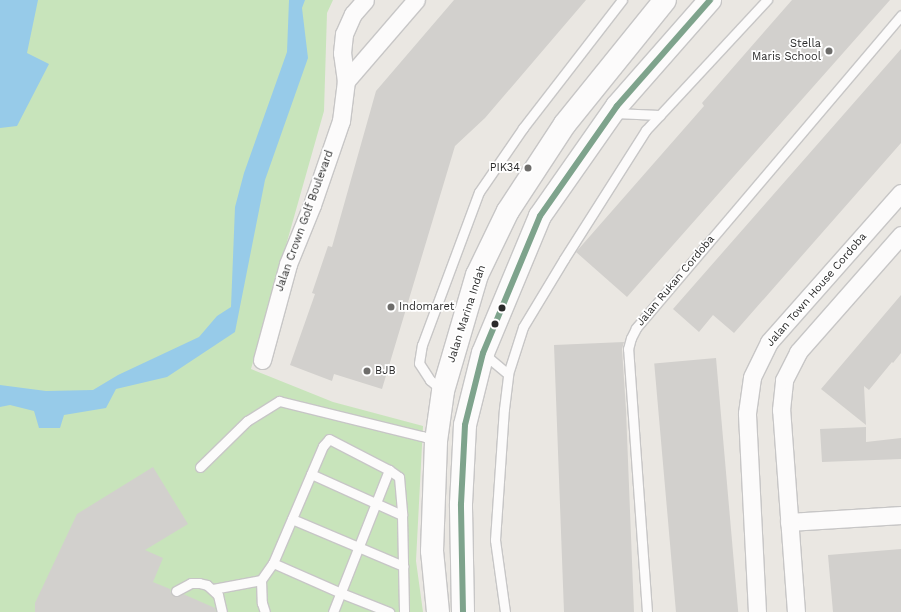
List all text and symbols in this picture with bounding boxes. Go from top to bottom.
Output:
place label: Stella Maris School [752,38,821,64]
marker: Stella Maris School [824,46,834,56]
street label: Jalan Crown Golf Boulevard [273,148,337,294]
place label: PIK34 [490,161,520,175]
marker: PIK34 [523,163,533,173]
street label: Jalan Town House Cordoba [764,230,870,350]
street label: Jalan Rukan Cordoba [634,233,718,329]
street label: Jalan Marina Indah [445,263,489,365]
place label: Indomaret [399,300,454,314]
marker: Indomaret [386,302,396,312]
unlabelled marker [497,303,507,313]
unlabelled marker [490,319,500,329]
place label: BJB [375,364,396,378]
marker: BJB [362,366,372,376]

